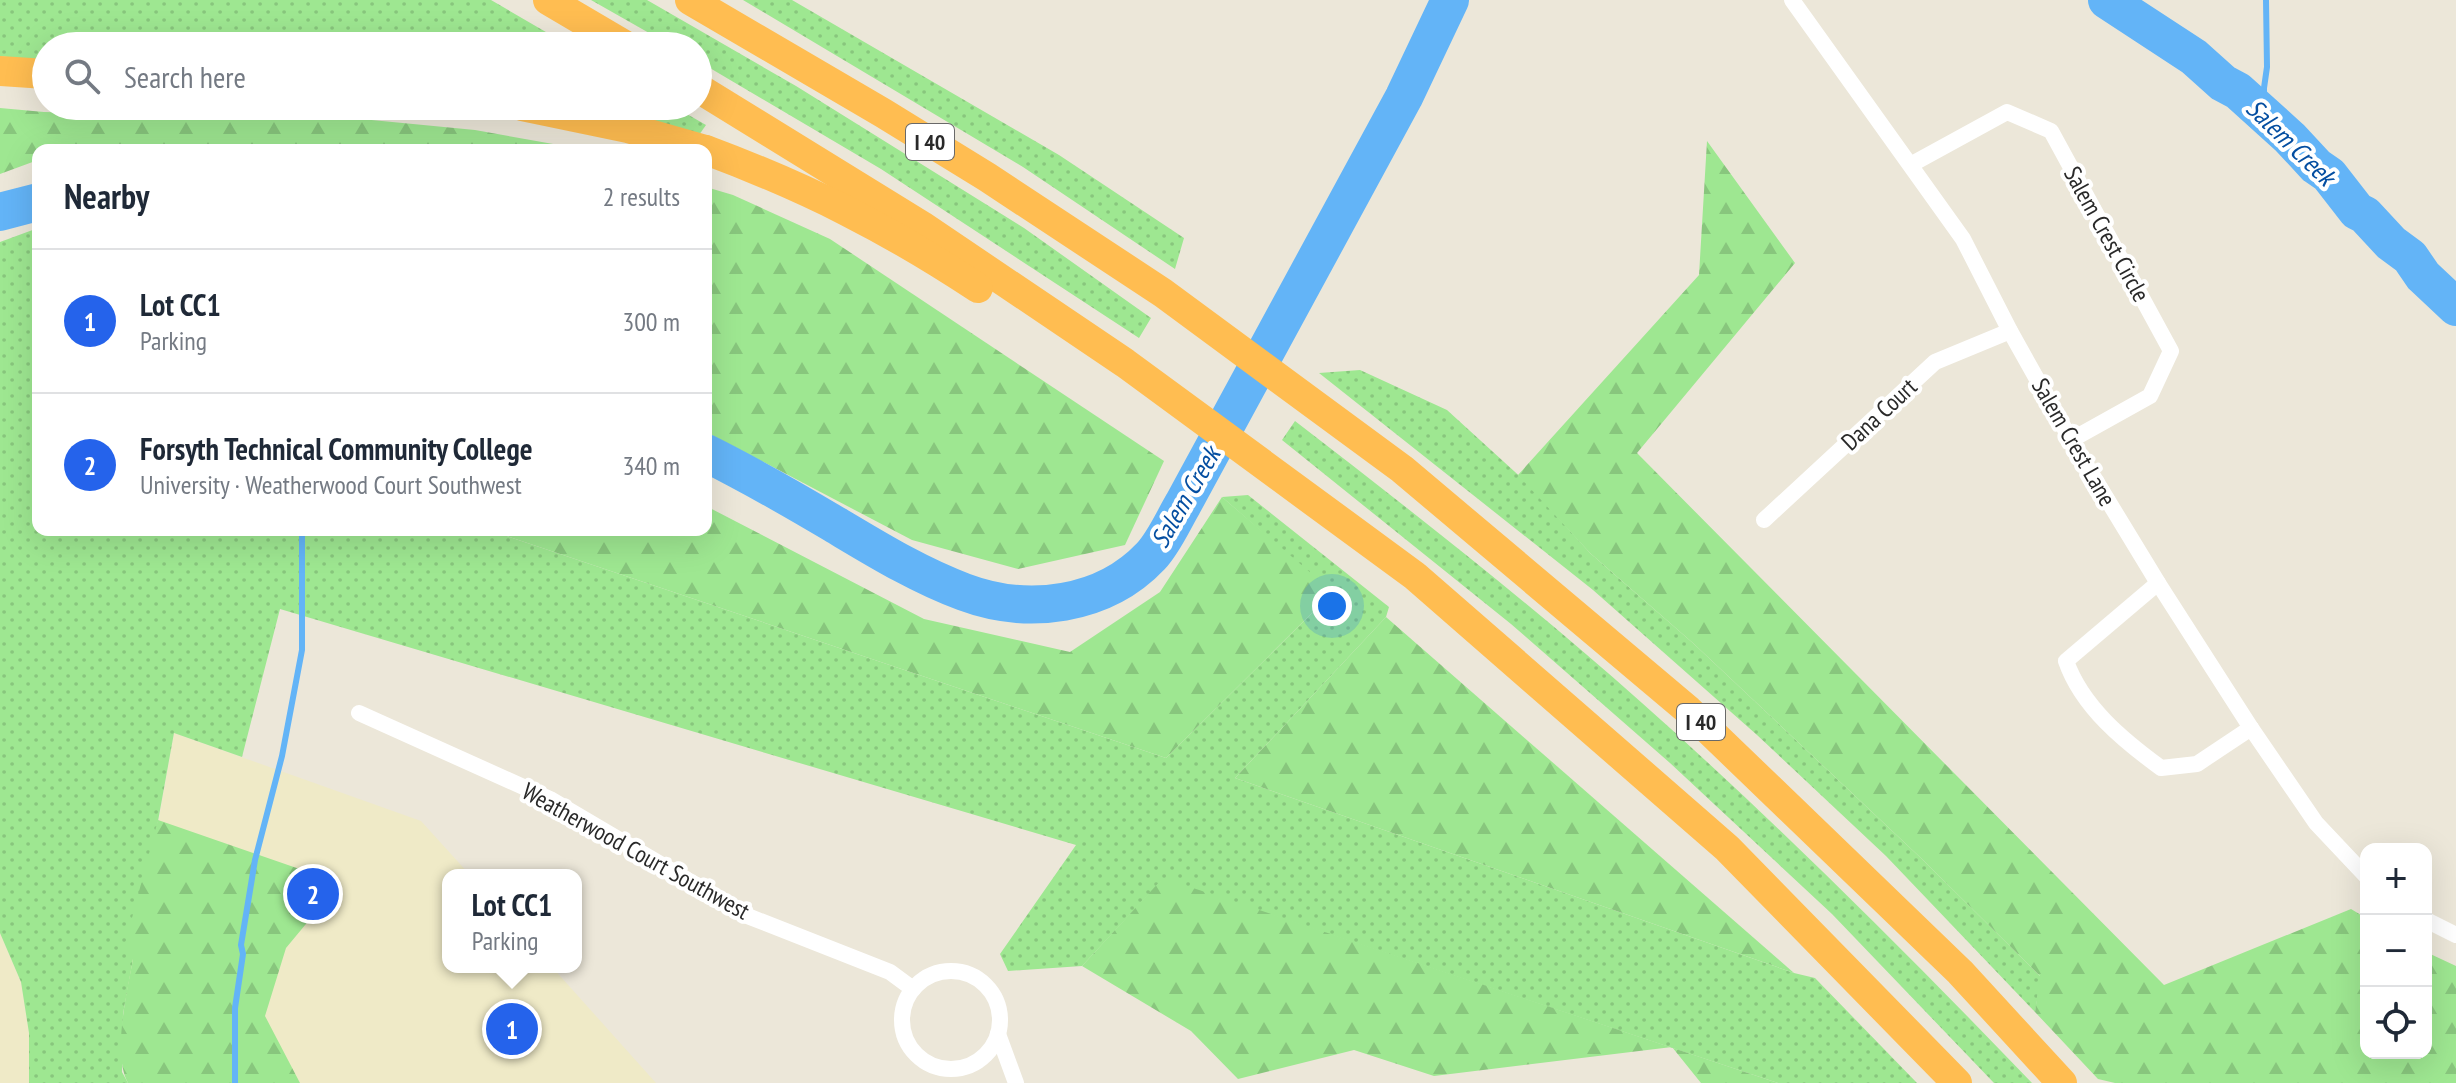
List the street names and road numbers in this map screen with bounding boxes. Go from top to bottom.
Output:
road number: I 40 [906,124,954,160]
street label: Salem Crest Circle [2057,161,2157,307]
street label: Dana Court [1835,371,1924,457]
street label: Salem Crest Lane [2025,372,2123,512]
road number: I 40 [1677,704,1725,740]
street label: Weatherwood Court Southwest [517,776,756,927]

